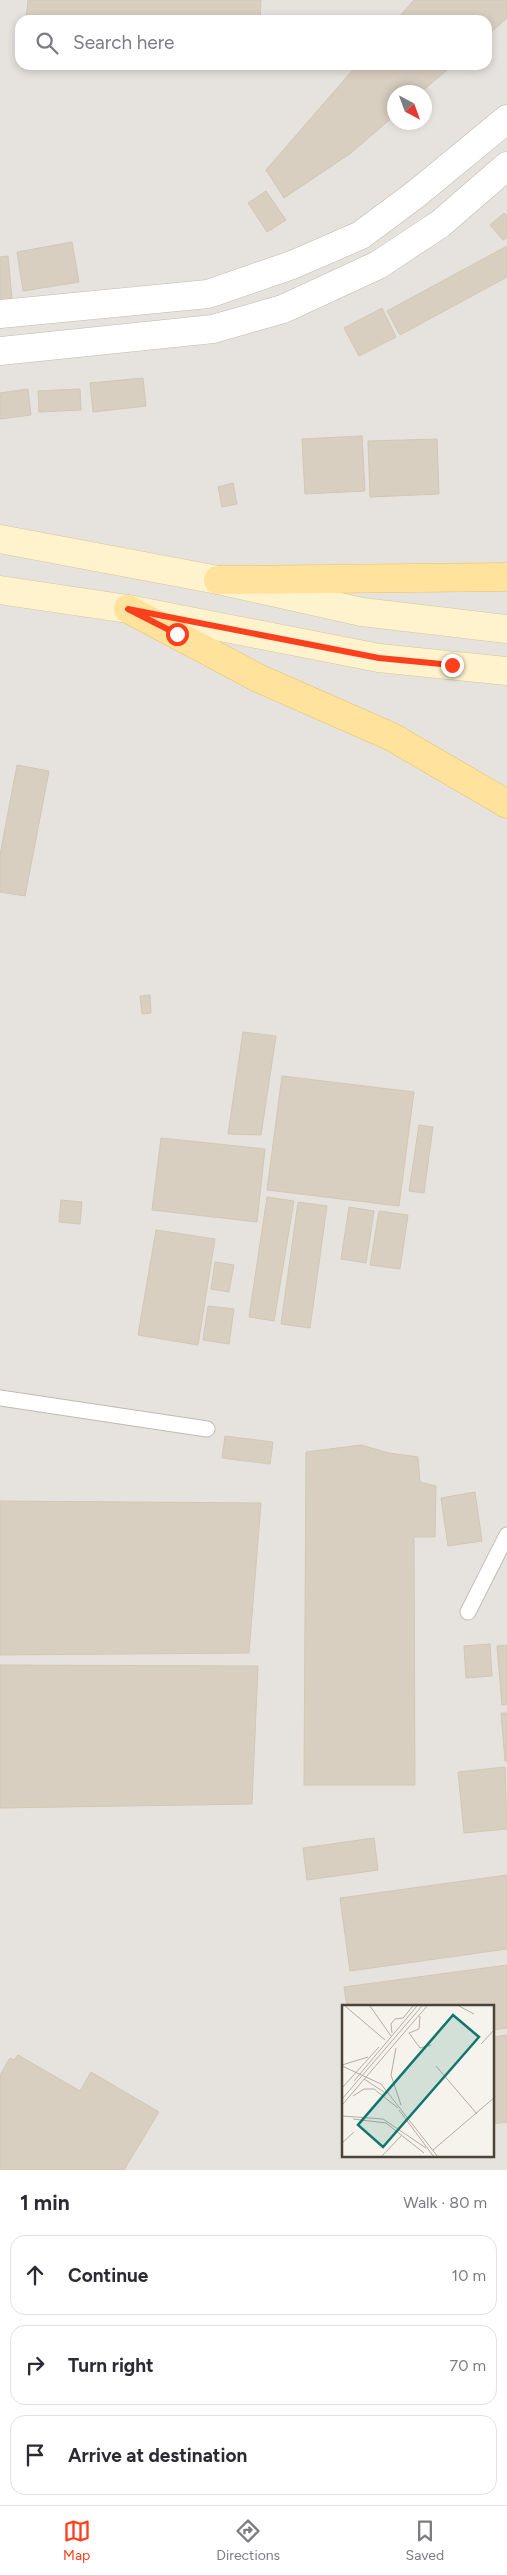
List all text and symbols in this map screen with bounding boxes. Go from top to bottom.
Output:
search box [15,15,492,70]
icon: search [33,29,61,57]
text: Search here [73,31,175,54]
north arrow [387,85,432,130]
route start [166,623,189,646]
route end [441,654,464,677]
inset map [342,2005,494,2158]
text: 1 min [20,2190,70,2215]
text: Walk · 80 m [403,2193,487,2212]
icon: ahead [21,2261,49,2289]
text: Continue [68,2264,148,2287]
text: 10 m [452,2266,486,2285]
icon: right [21,2351,49,2379]
text: Turn right [68,2354,154,2377]
text: 70 m [450,2356,486,2375]
icon: arrive [21,2441,49,2469]
text: Arrive at destination [68,2444,247,2467]
tab: Map [63,2517,91,2564]
tab: Directions [216,2517,280,2564]
tab: Saved [406,2517,444,2564]

